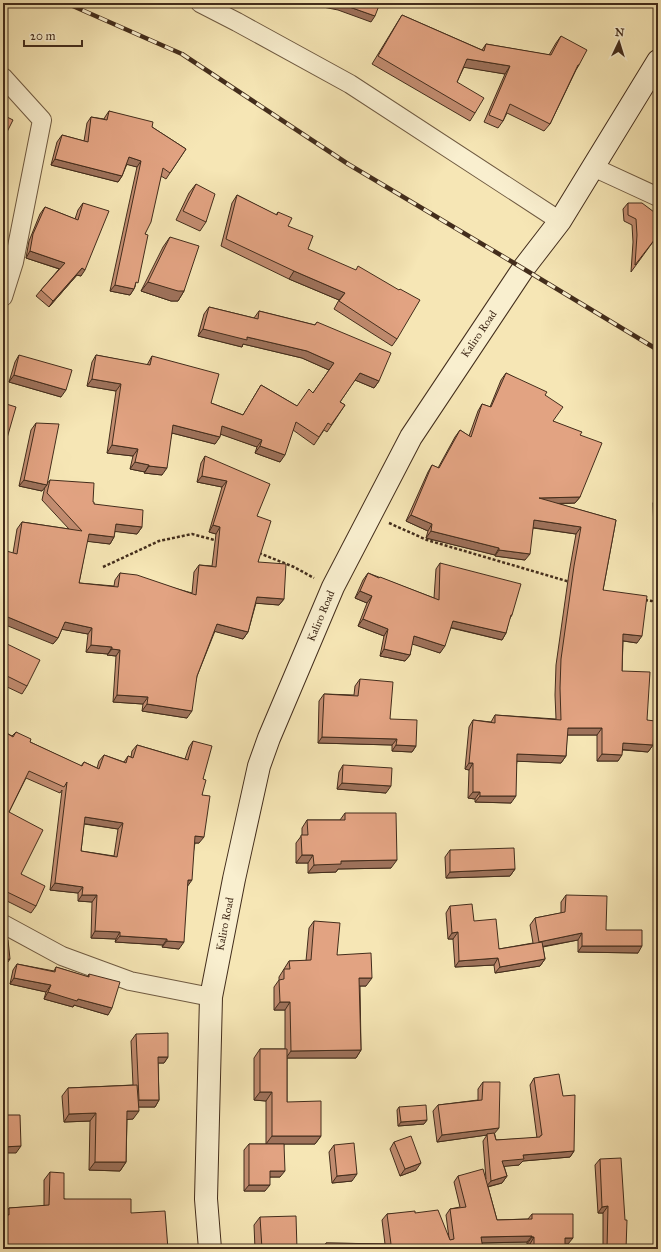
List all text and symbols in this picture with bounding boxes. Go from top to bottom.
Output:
scale bar [24,22,82,48]
north arrow [599,22,639,62]
text: N [615,26,625,39]
text: 20 m [30,29,56,43]
street label: Kaliro Road [459,308,500,360]
street label: Kaliro Road [304,588,338,643]
street label: Kaliro Road [213,896,237,952]

